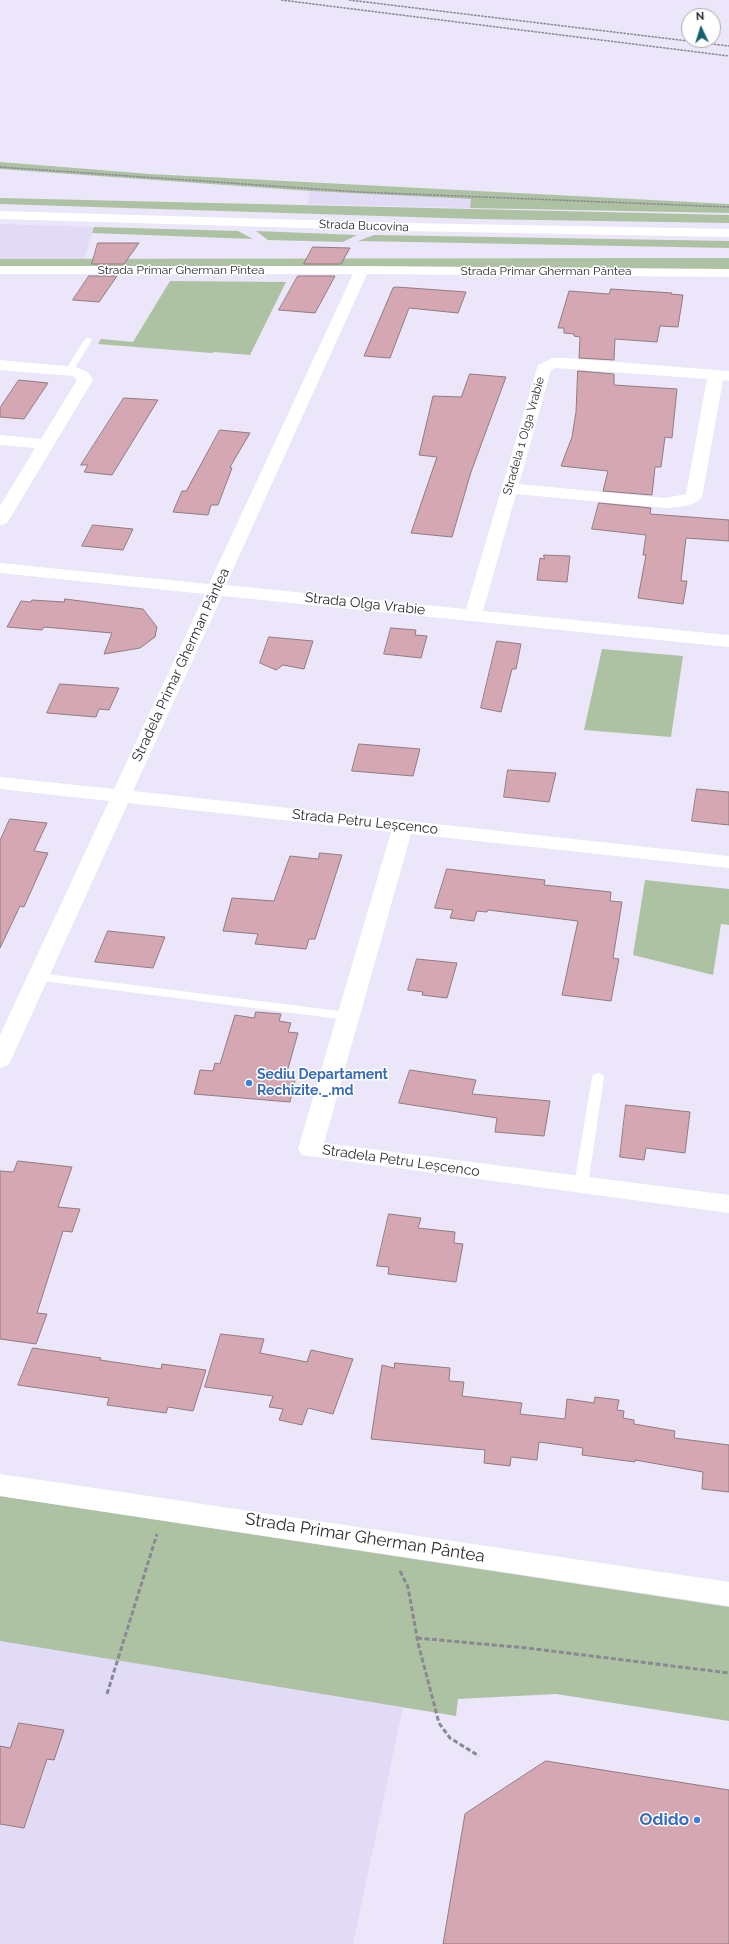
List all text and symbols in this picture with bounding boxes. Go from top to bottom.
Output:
north arrow [681,8,721,48]
text: N [696,10,705,23]
street label: Strada Bucovina [319,217,409,235]
street label: Strada Primar Gherman Pîntea [97,263,265,277]
street label: Strada Primar Gherman Pântea [461,264,631,278]
street label: Stradela 1 Olga Vrabie [500,375,548,497]
street label: Stradela Primar Gherman Pântea [129,566,233,764]
street label: Strada Olga Vrabie [304,589,426,619]
street label: Strada Petru Leșcenco [291,806,439,838]
place label: Sediu Departament Rechizite._.md [257,1067,388,1100]
marker: Sediu Departament Rechizite._.md [244,1078,254,1088]
street label: Stradela Petru Leșcenco [321,1142,481,1180]
street label: Strada Primar Gherman Pântea [244,1509,486,1567]
place label: Odido [640,1810,689,1830]
marker: Odido [692,1815,702,1825]

